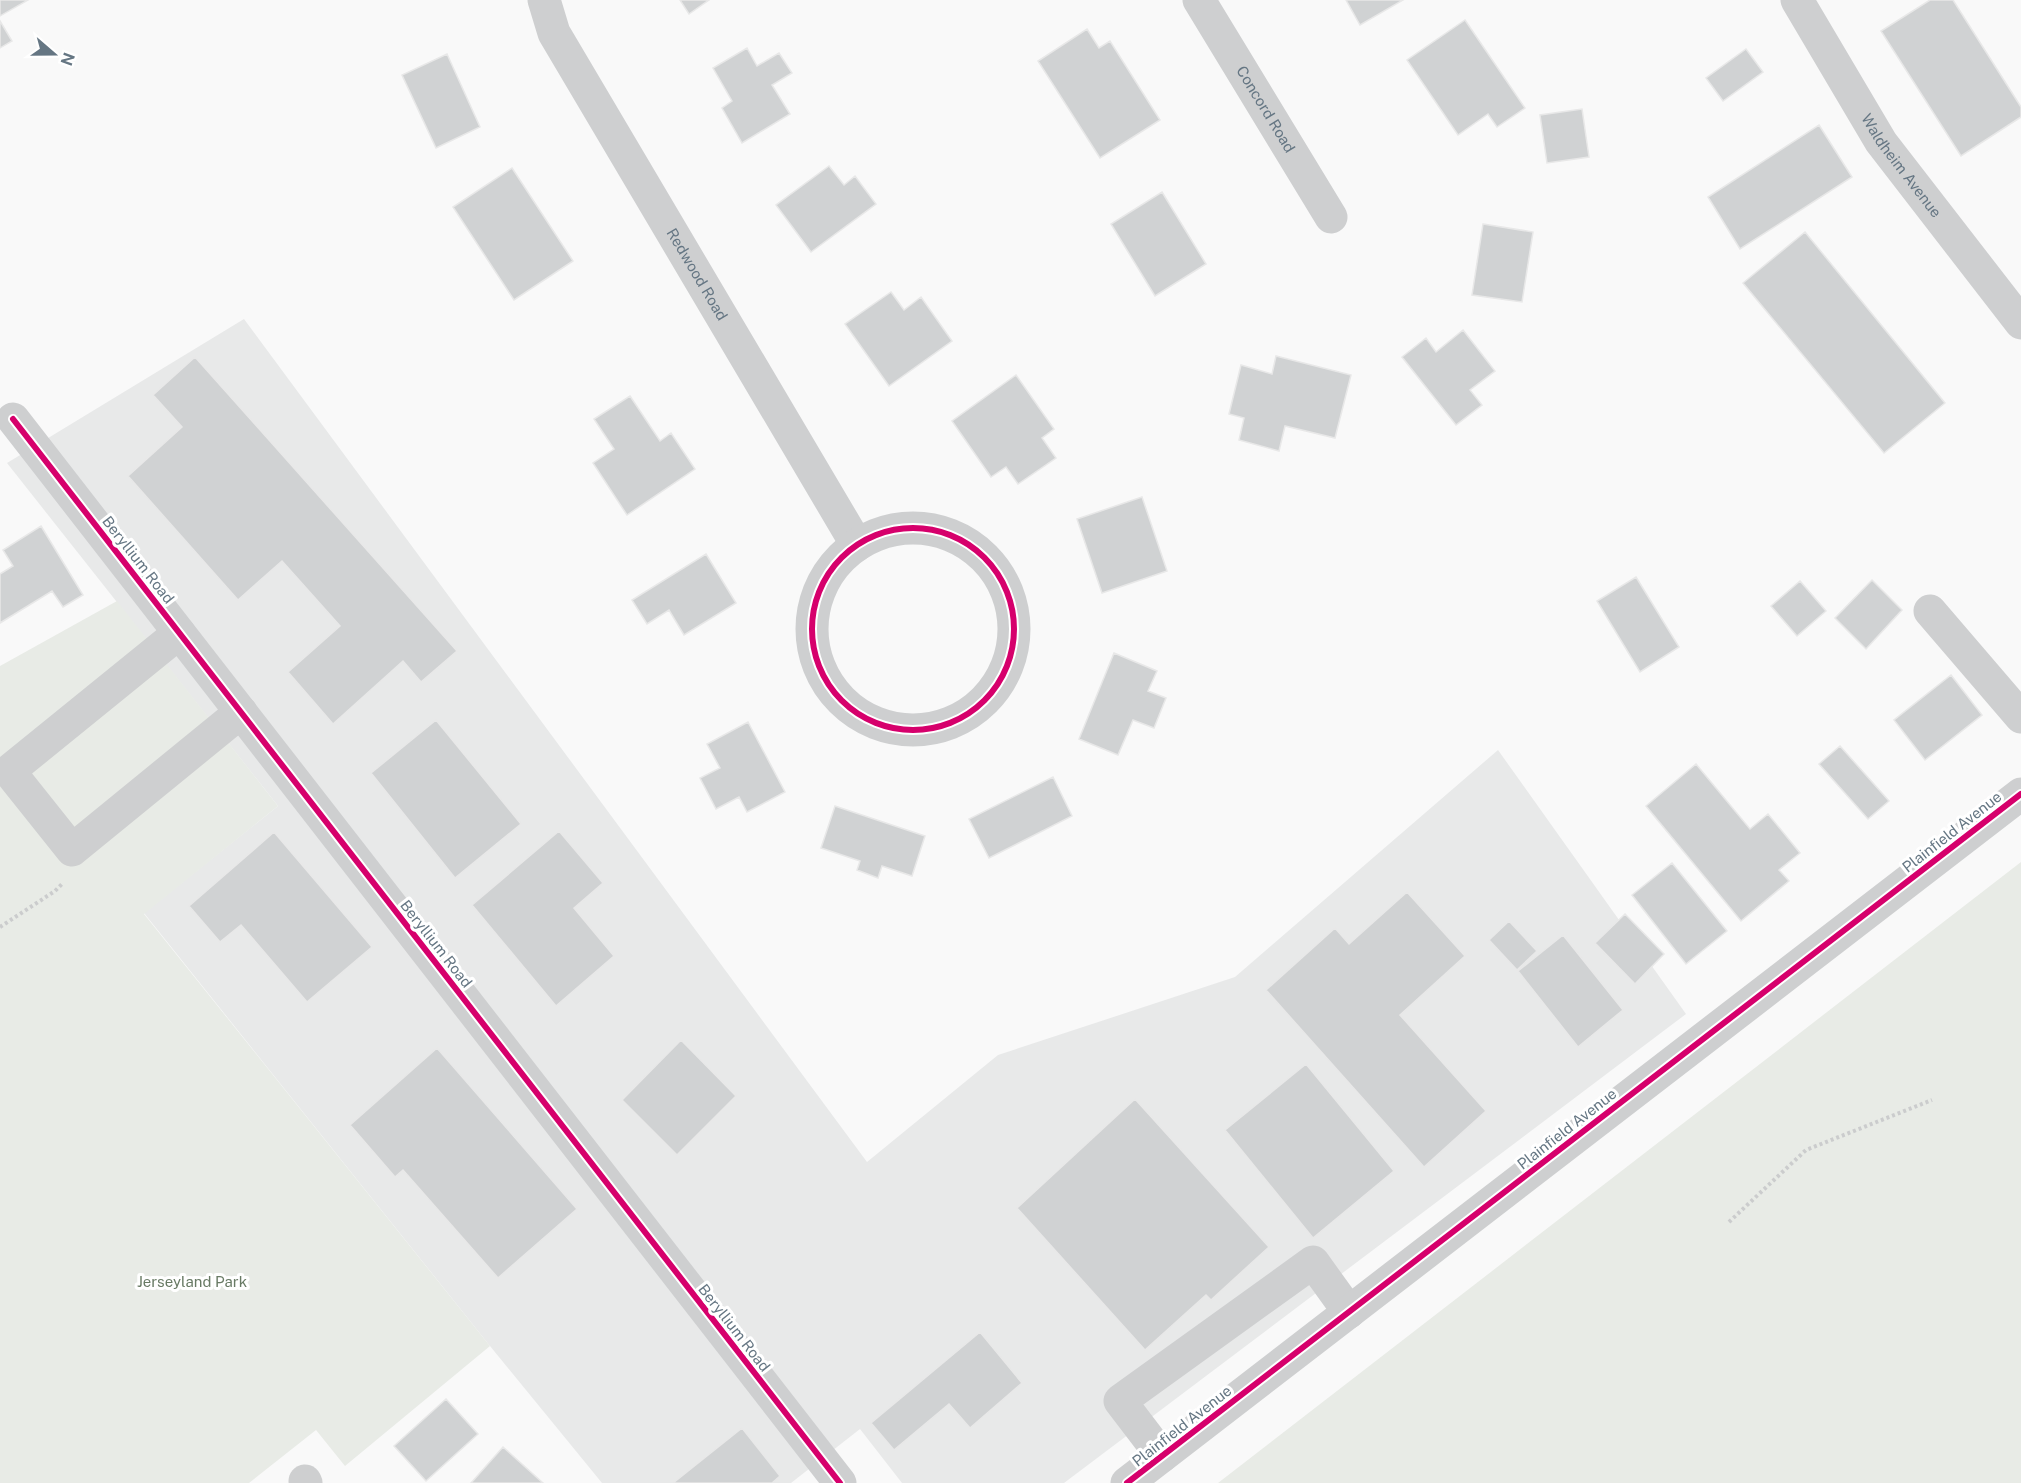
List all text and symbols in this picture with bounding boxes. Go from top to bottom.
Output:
north arrow [24,24,84,84]
text: N [57,50,79,68]
street label: Concord Road [1233,63,1299,155]
street label: Waldheim Avenue [1858,111,1945,221]
street label: Redwood Road [663,225,731,323]
street label: Beryllium Road [99,513,178,607]
street label: Plainfield Avenue [1899,788,2005,876]
street label: Beryllium Road [397,897,476,991]
street label: Plainfield Avenue [1514,1085,1620,1173]
park label: Jerseyland Park [137,1273,247,1290]
street label: Beryllium Road [695,1281,774,1375]
street label: Plainfield Avenue [1129,1382,1235,1470]

